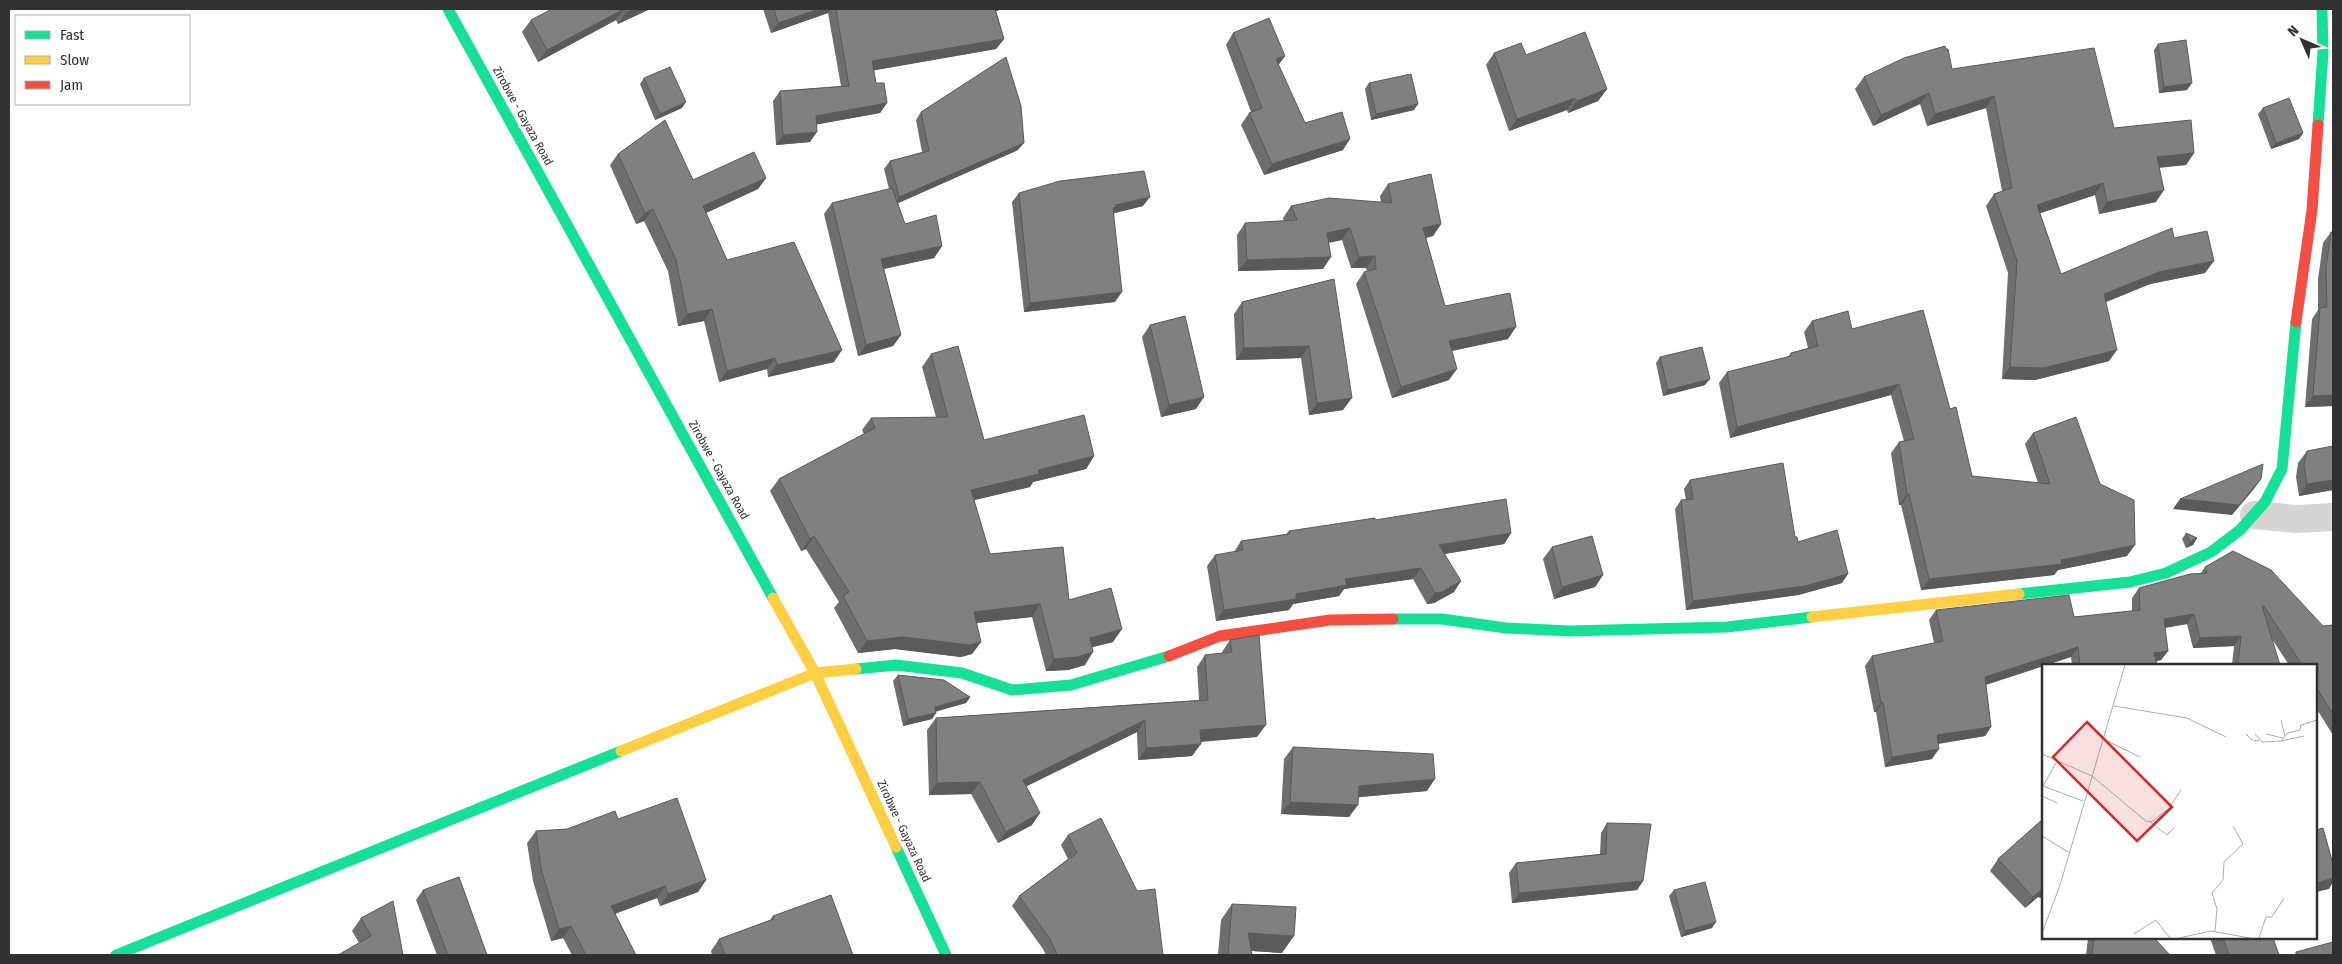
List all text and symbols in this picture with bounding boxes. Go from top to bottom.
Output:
legend [15,15,190,105]
north arrow [2277,15,2327,65]
text: N [2284,22,2302,40]
text: Fast [60,26,84,44]
text: Slow [60,51,89,69]
street label: Zirobwe - Gayaza Road [490,64,556,168]
text: Jam [60,76,83,94]
street label: Zirobwe - Gayaza Road [686,418,752,522]
inset map [2042,664,2317,939]
street label: Zirobwe - Gayaza Road [874,778,934,884]

